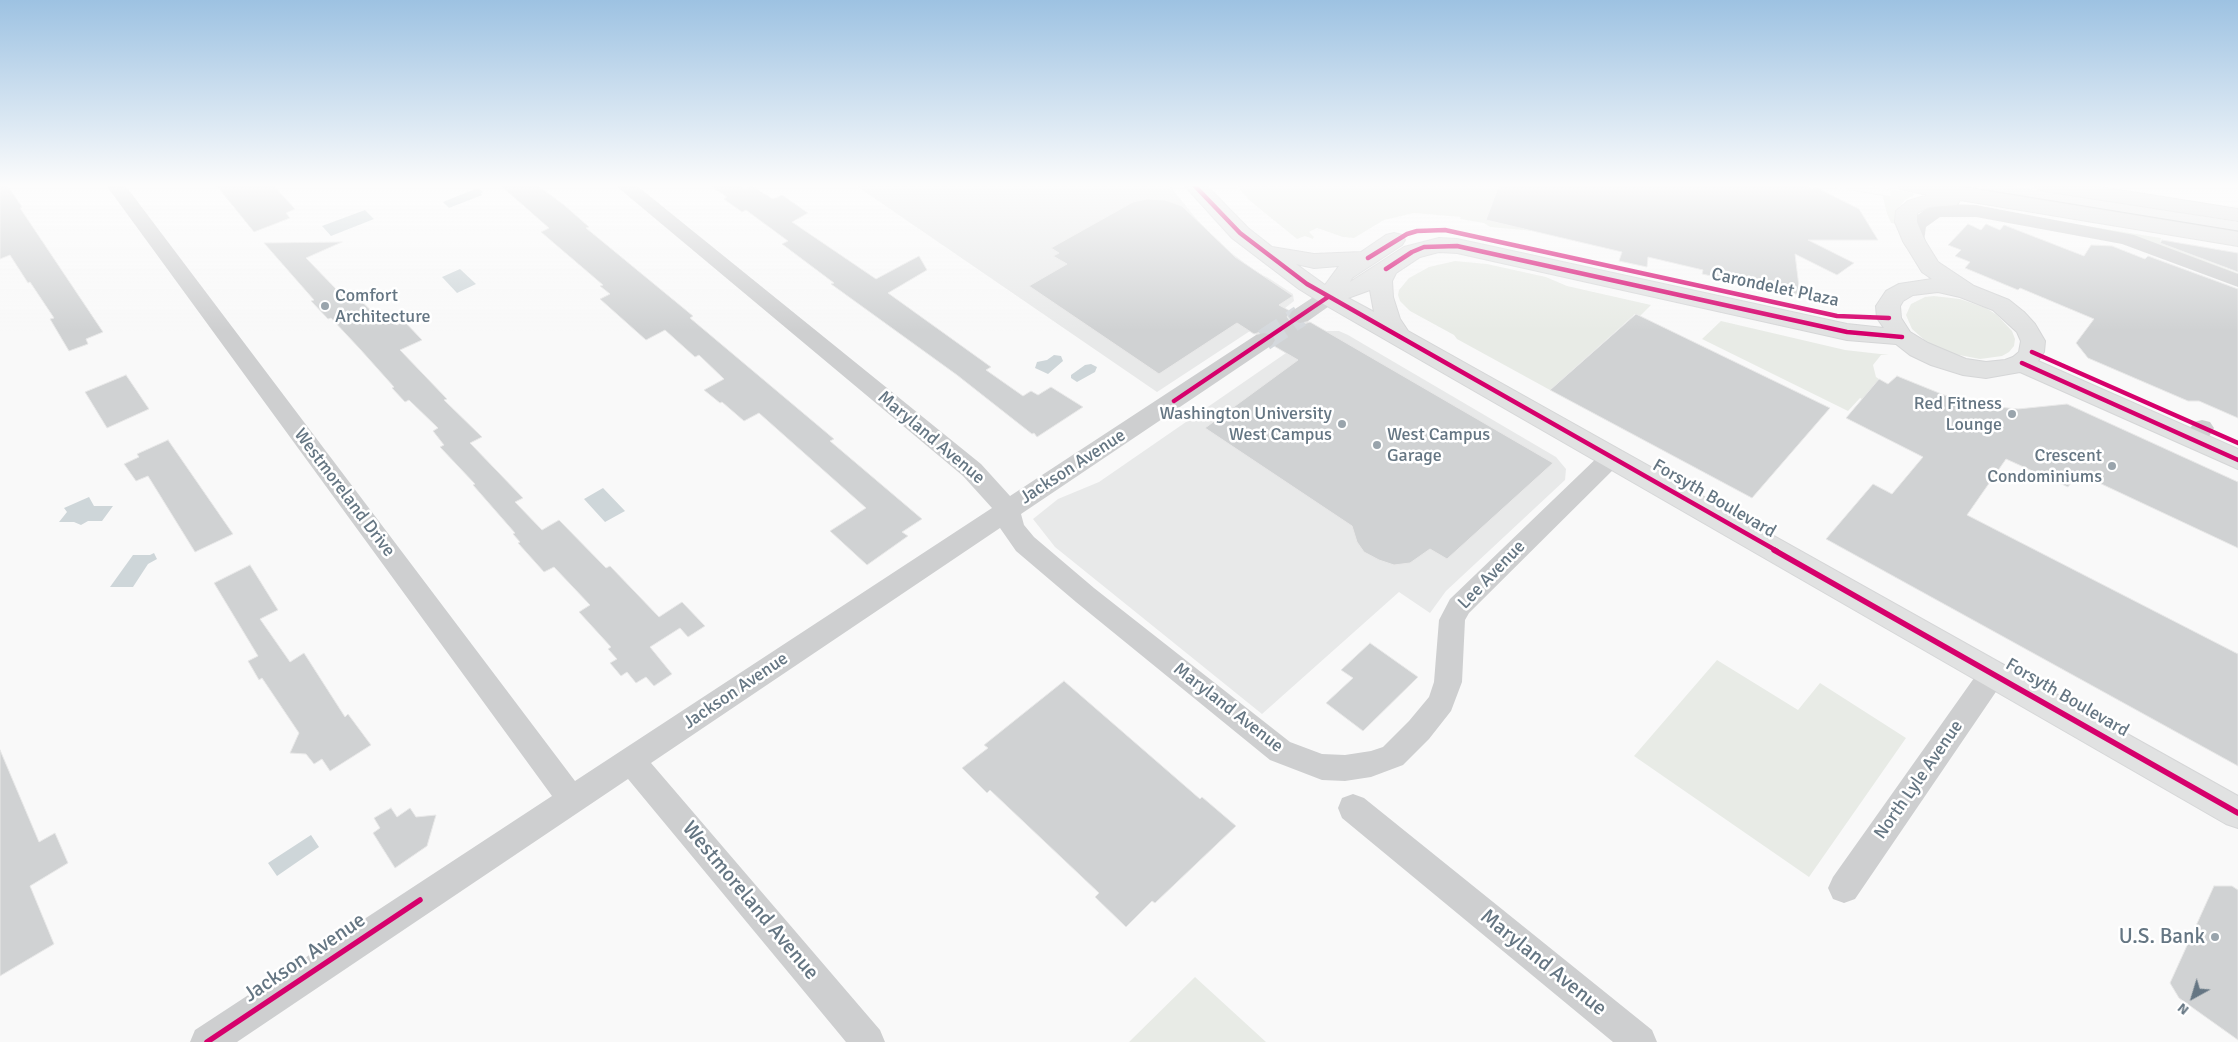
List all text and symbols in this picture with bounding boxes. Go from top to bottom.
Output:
street label: Carondelet Plaza [1709,264,1841,312]
place label: Comfort Architecture [335,285,430,328]
marker: Comfort Architecture [319,300,331,312]
street label: Maryland Avenue [873,387,989,489]
place label: Red Fitness Lounge [1914,393,2002,436]
place label: Washington University West Campus [1159,403,1332,446]
marker: Red Fitness Lounge [2006,408,2018,420]
marker: Washington University West Campus [1336,418,1348,430]
place label: West Campus Garage [1387,424,1490,466]
street label: Westmoreland Drive [289,425,399,561]
street label: Jackson Avenue [1016,425,1130,509]
marker: West Campus Garage [1371,439,1383,451]
place label: Crescent Condominiums [1987,445,2102,488]
street label: Forsyth Boulevard [1649,455,1779,543]
marker: Crescent Condominiums [2106,460,2118,472]
street label: Lee Avenue [1454,536,1530,614]
street label: Jackson Avenue [680,648,792,734]
street label: Forsyth Boulevard [2002,654,2132,742]
street label: Maryland Avenue [1169,658,1287,758]
street label: North Lyle Avenue [1870,716,1968,844]
street label: Westmoreland Avenue [676,817,824,985]
street label: Maryland Avenue [1475,904,1611,1022]
street label: Jackson Avenue [239,908,371,1008]
place label: U.S. Bank [2119,924,2205,950]
marker: U.S. Bank [2209,931,2221,943]
north arrow [2168,972,2218,1022]
text: N [2174,999,2192,1019]

